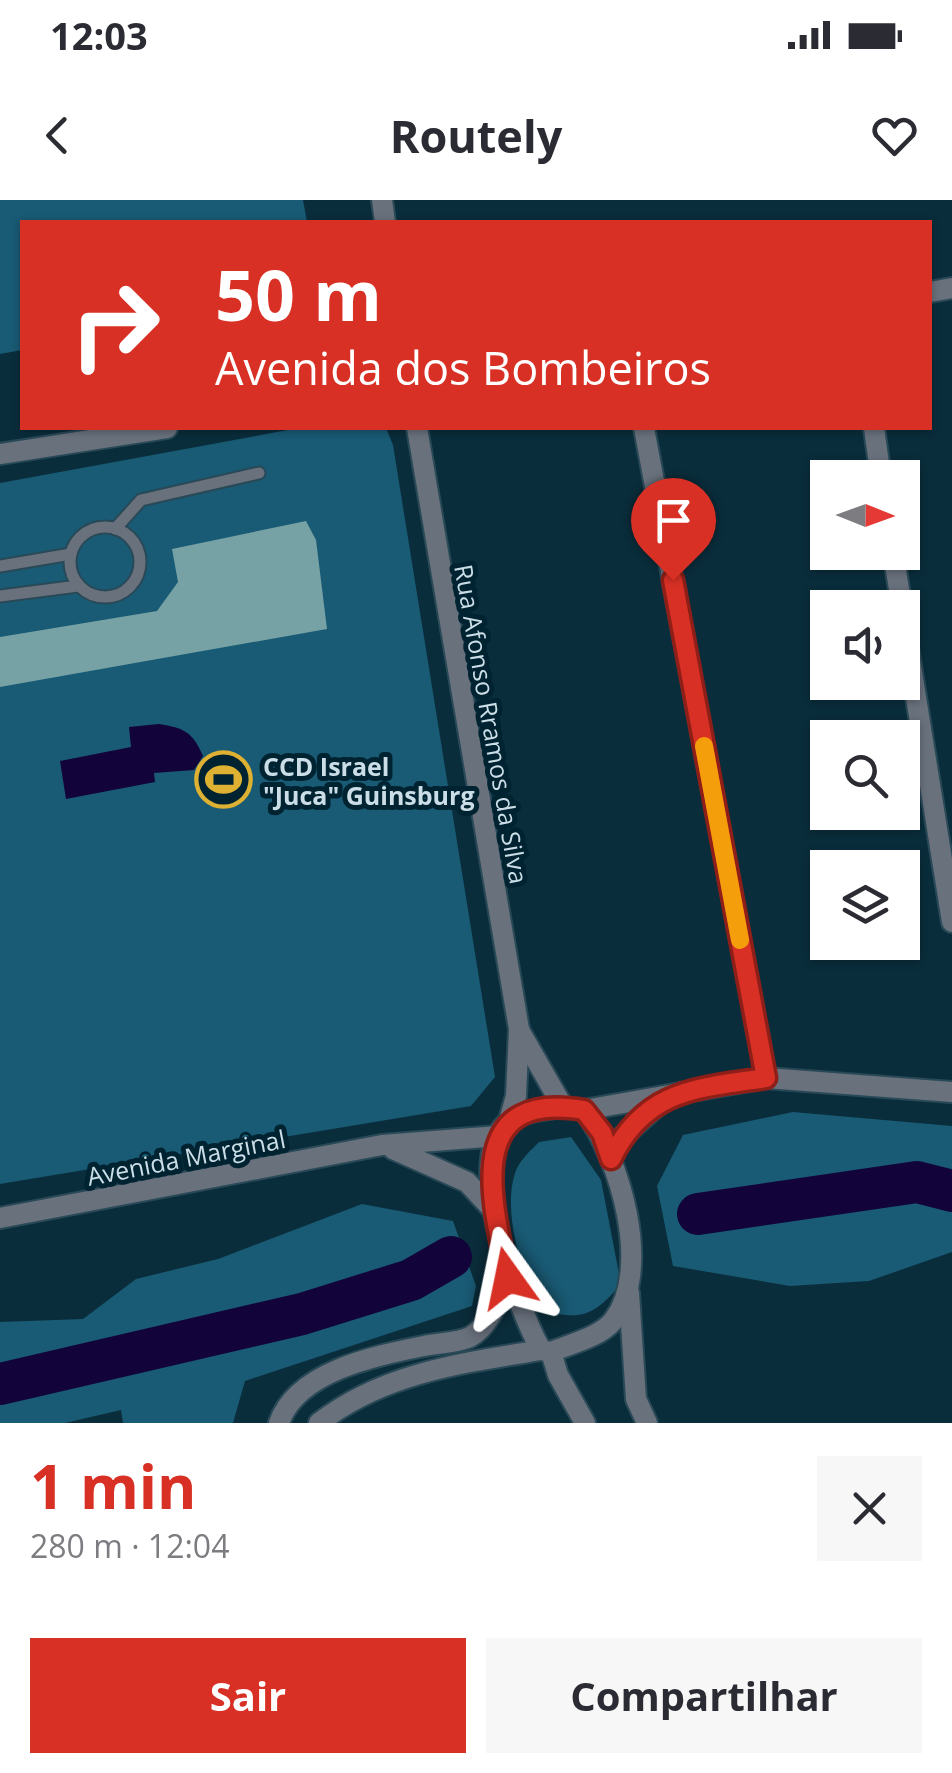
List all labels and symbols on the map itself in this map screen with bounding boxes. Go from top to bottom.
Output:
north arrow [810,460,920,570]
pin [631,478,716,581]
street label: Rua Afonso Rramos da Silva [447,562,537,886]
place label: CCD Israel "Juca" Guinsburg [263,749,475,812]
sports icon: CCD Israel "Juca" Guinsburg [194,750,254,810]
street label: Avenida Marginal [84,1121,288,1193]
position arrow [456,1226,560,1330]

